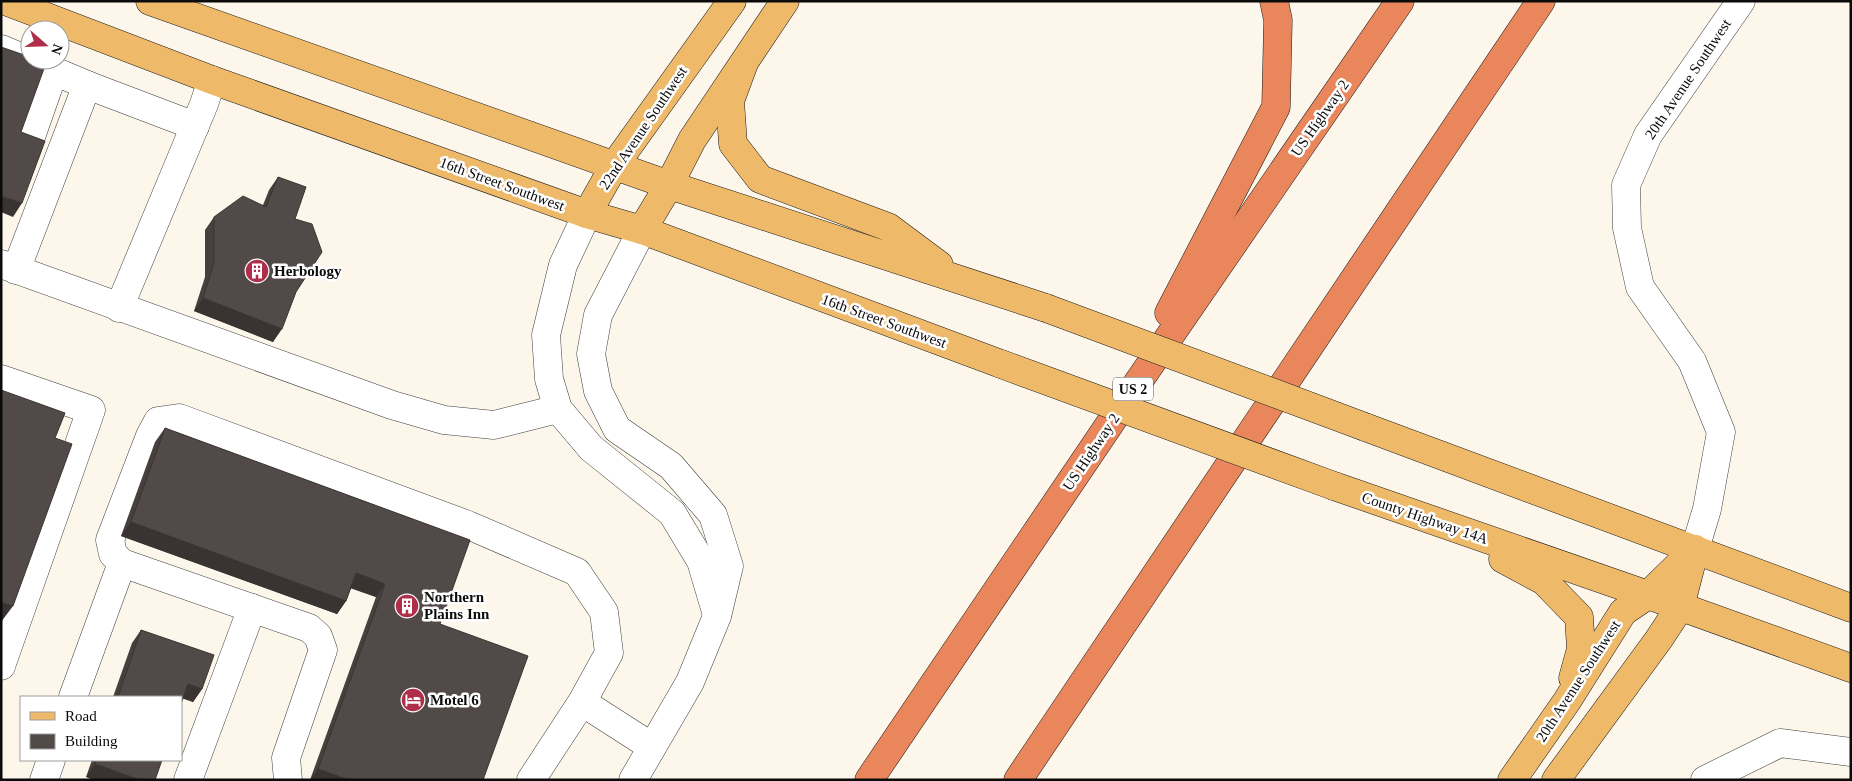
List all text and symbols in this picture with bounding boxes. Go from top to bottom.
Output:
street label: 20th Avenue Southwest [1642,15,1735,142]
north arrow [20,20,70,70]
text: N [48,42,66,57]
street label: 22nd Avenue Southwest [596,63,691,192]
street label: US Highway 2 [1288,77,1352,159]
street label: 16th Street Southwest [437,154,567,214]
building icon: Herbology [244,258,270,284]
place label: Herbology [274,263,342,279]
street label: 16th Street Southwest [819,291,949,351]
road number: US 2 [1113,378,1153,400]
street label: US Highway 2 [1059,411,1123,493]
street label: County Highway 14A [1360,489,1490,547]
place label: Northern Plains Inn [424,589,490,622]
building icon: Northern Plains Inn [394,593,420,619]
street label: 20th Avenue Southwest [1533,617,1624,745]
hotel icon: Motel 6 [400,687,426,713]
place label: Motel 6 [430,692,479,708]
legend [20,696,182,761]
text: Road [65,708,97,724]
text: Building [65,733,118,749]

